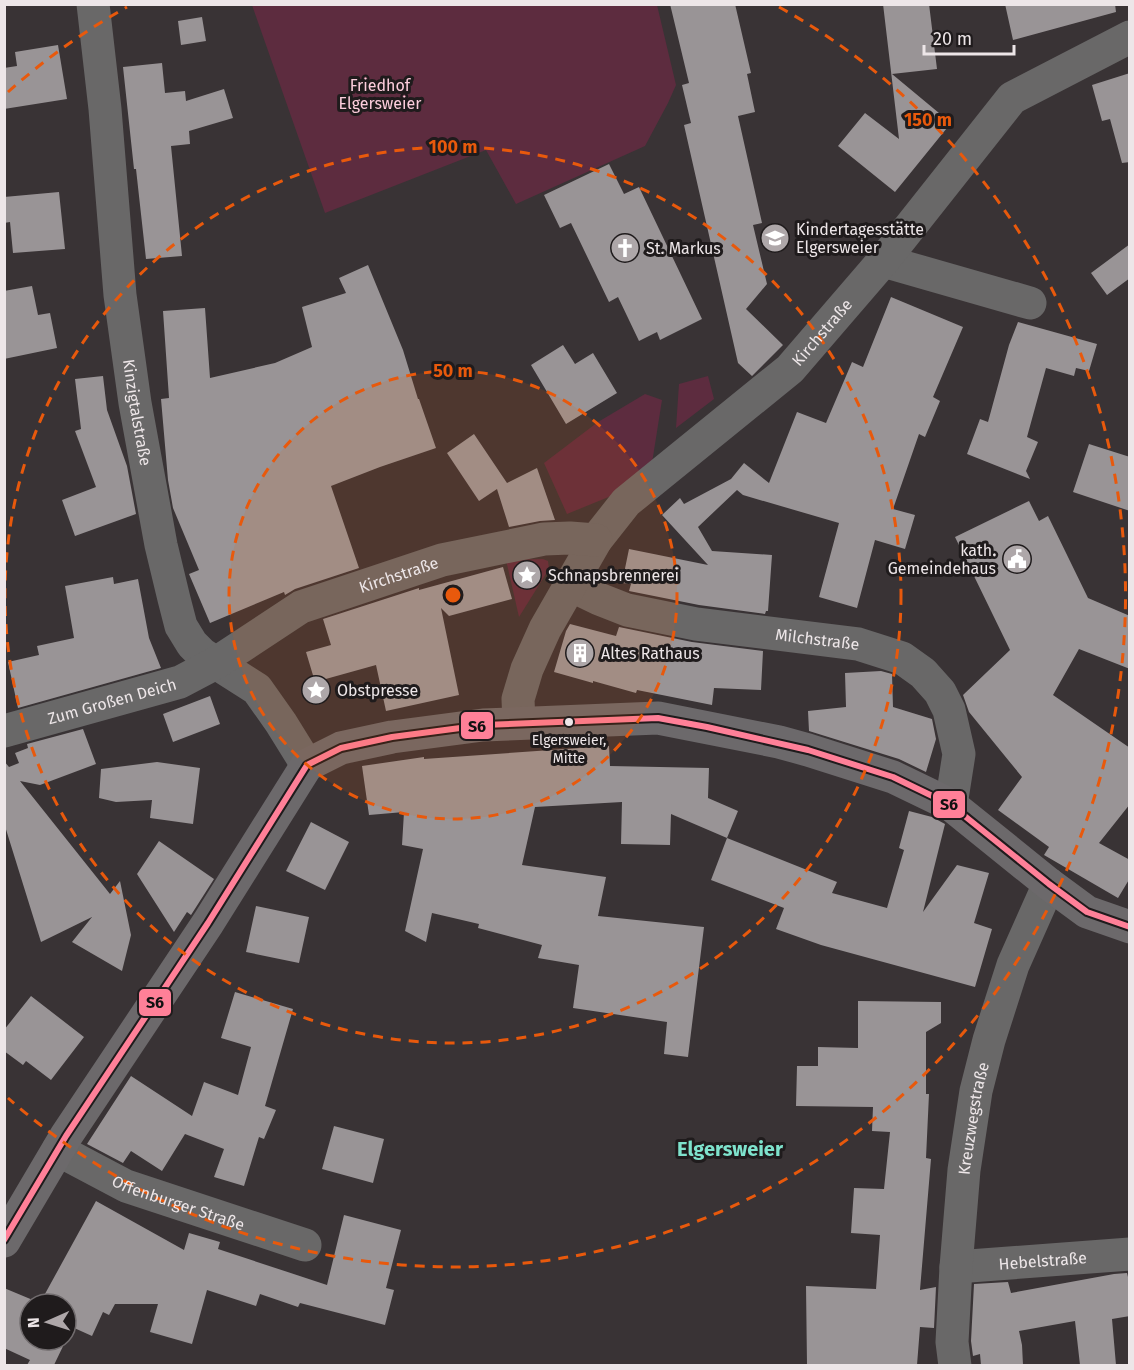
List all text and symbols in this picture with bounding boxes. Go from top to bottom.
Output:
scale bar [924,18,1014,56]
text: 20 m [933,28,972,50]
park label: Friedhof Elgersweier [339,76,422,113]
text: 150 m [904,109,952,131]
text: 100 m [429,136,477,158]
place label: Kindertagesstätte Elgersweier [796,220,924,257]
school or university icon: Kindertagesstätte Elgersweier [759,222,791,254]
church icon: St. Markus [609,232,641,264]
place label: St. Markus [646,239,721,258]
street label: Kirchstraße [788,295,856,370]
street label: Kinzigtalstraße [119,358,155,467]
text: 50 m [433,360,473,382]
place label: kath. Gemeindehaus [888,541,996,578]
public building icon: kath. Gemeindehaus [1001,543,1033,575]
street label: Kirchstraße [357,553,441,597]
place icon: Schnapsbrennerei [511,559,543,591]
place label: Schnapsbrennerei [548,566,679,585]
centre of rings [443,585,463,605]
street label: Milchstraße [774,625,860,654]
building icon: Altes Rathaus [564,637,596,669]
place label: Altes Rathaus [601,644,700,663]
street label: Zum Großen Deich [45,674,179,728]
place icon: Obstpresse [300,674,332,706]
place label: Obstpresse [337,681,418,700]
line badge: S6 [460,711,494,740]
marker: Elgersweier, Mitte [563,716,575,728]
text: S6 [468,717,486,736]
place label: Elgersweier, Mitte [532,732,606,767]
line badge: S6 [932,790,966,819]
text: S6 [940,795,958,814]
line badge: S6 [138,988,172,1017]
text: S6 [146,993,164,1012]
street label: Kreuzwegstraße [955,1060,993,1176]
district label: Elgersweier [677,1137,784,1161]
street label: Offenburger Straße [109,1171,247,1234]
street label: Hebelstraße [998,1248,1088,1274]
north arrow [18,1292,78,1352]
text: N [24,1317,43,1329]

